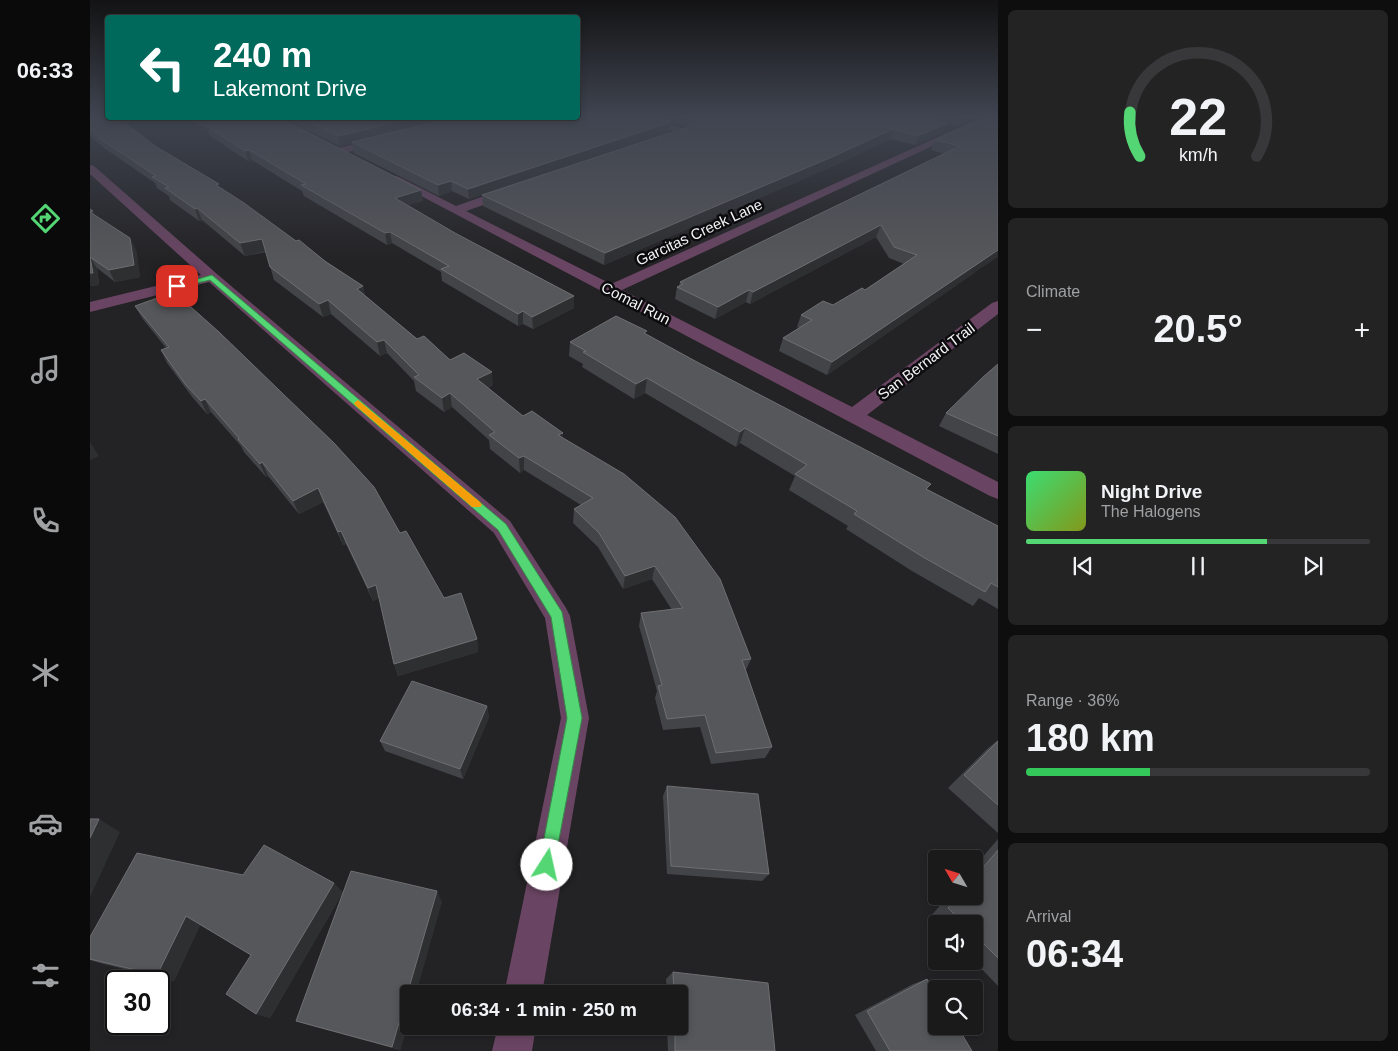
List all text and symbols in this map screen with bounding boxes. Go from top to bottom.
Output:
icon: left [130,35,195,100]
text: 240 m [213,35,312,74]
text: 06:33 [17,58,73,83]
text: Lakemont Drive [213,76,367,101]
text: 22 [1169,88,1227,146]
text: km/h [1179,145,1217,165]
street label: Garcitas Creek Lane [633,195,765,269]
icon: directions [28,201,63,236]
pin [156,265,198,307]
icon: arrive [163,272,191,300]
street label: Comal Run [599,278,673,328]
text: Climate [1026,283,1080,300]
text: 20.5° [1153,308,1243,350]
text: − [1026,314,1042,345]
text: + [1354,314,1370,345]
street label: San Bernard Trail [874,319,978,403]
icon: music [28,352,63,387]
text: Night Drive [1101,481,1202,502]
icon: phone [28,503,63,538]
text: The Halogens [1101,503,1201,520]
icon: previous [1069,552,1097,580]
icon: pause [1184,552,1212,580]
icon: next [1299,552,1327,580]
icon: climate [28,655,63,690]
text: Range · 36% [1026,692,1119,709]
text: 180 km [1026,717,1155,759]
icon: car [28,806,63,841]
position arrow [520,838,572,890]
north arrow [928,850,982,905]
map controls [928,850,983,1035]
text: Arrival [1026,908,1071,925]
button: sound [928,915,983,970]
text: 06:34 [1026,933,1123,975]
icon: filters [28,958,63,993]
speed limit sign: 30 [105,970,170,1035]
button: search [928,980,983,1035]
text: 06:34 · 1 min · 250 m [451,999,637,1020]

